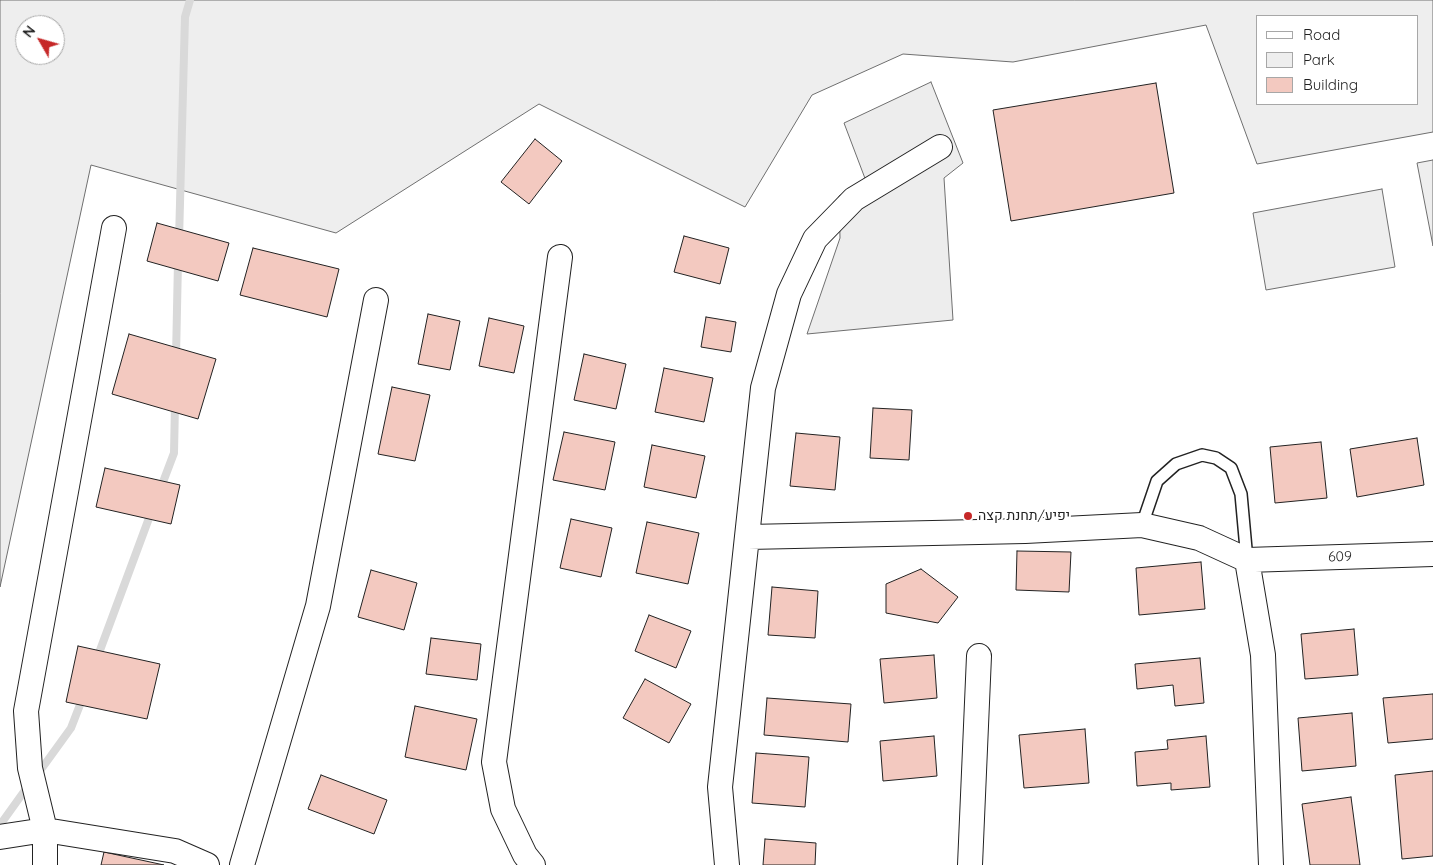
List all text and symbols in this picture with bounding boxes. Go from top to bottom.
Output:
north arrow [15,15,65,65]
legend [1256,15,1418,105]
text: N [19,22,39,41]
text: Road [1303,25,1340,44]
text: Park [1303,50,1335,69]
text: Building [1303,75,1358,94]
place label: יפיע/תחנת קצה [978,508,1070,524]
marker: יפיע/תחנת קצה [962,510,974,522]
street label: 609 [1328,548,1352,566]

